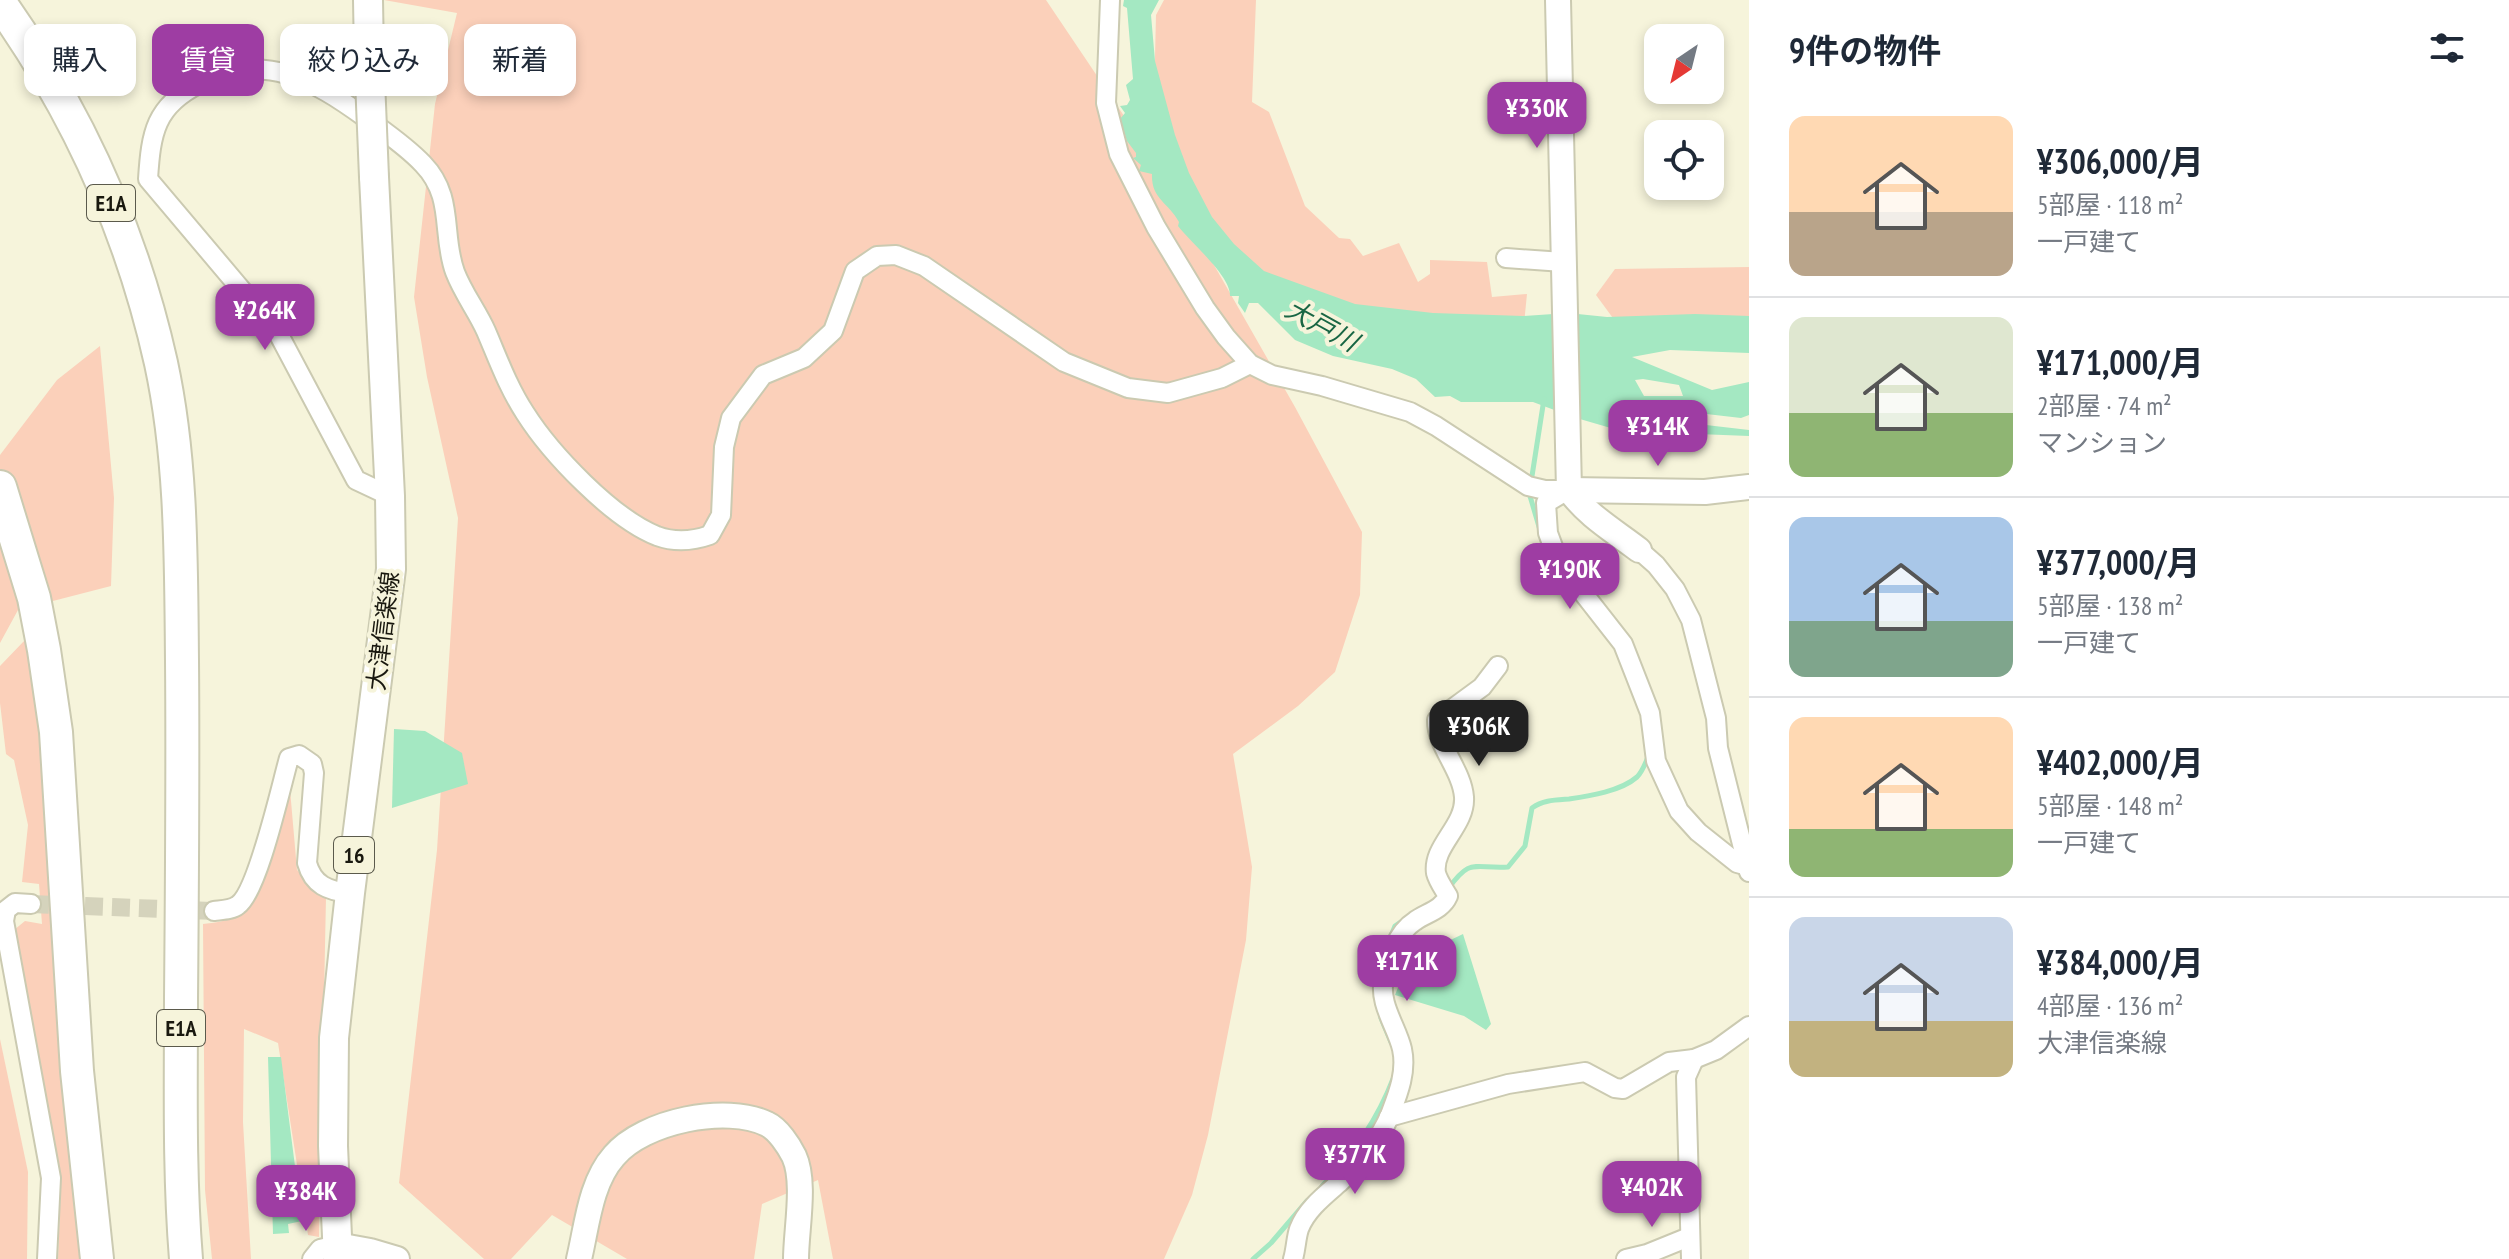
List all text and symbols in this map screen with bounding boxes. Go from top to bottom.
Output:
chip: 購入 [24,24,136,96]
chip: 賃貸 [152,24,264,96]
chip: 絞り込み [280,24,448,96]
chip: 新着 [464,24,576,96]
north arrow [1644,24,1724,104]
map controls [1644,24,1724,200]
icon: filters [2425,26,2469,70]
text: 9件の物件 [1789,28,1941,72]
pin: ¥330K [1481,82,1593,150]
text: ¥330K [1505,91,1569,124]
button: locate [1644,120,1724,200]
text: ¥306,000/月 [2037,139,2204,183]
icon: home [1853,148,1949,244]
road number: E1A [87,185,135,221]
text: 5部屋 · 118 m² [2037,188,2183,221]
text: 一戸建て [2037,225,2141,258]
pin: ¥264K [209,284,321,352]
water label: 大戸川 [1280,292,1367,360]
text: ¥264K [233,293,297,326]
text: ¥171,000/月 [2037,340,2204,384]
icon: home [1853,349,1949,445]
text: 2部屋 · 74 m² [2037,389,2172,422]
pin: ¥314K [1602,400,1714,468]
text: ¥314K [1626,409,1690,442]
text: マンション [2037,426,2167,459]
text: ¥377,000/月 [2037,540,2201,584]
pin: ¥190K [1514,543,1626,611]
icon: home [1853,549,1949,645]
text: ¥190K [1538,552,1602,585]
street label: 大津信楽線 [360,570,406,692]
text: 5部屋 · 138 m² [2037,589,2183,622]
text: 一戸建て [2037,626,2141,659]
pin: ¥306K [1423,700,1535,768]
text: ¥306K [1447,709,1511,742]
text: ¥402,000/月 [2037,740,2204,784]
icon: home [1853,749,1949,845]
text: 5部屋 · 148 m² [2037,789,2183,822]
text: 一戸建て [2037,826,2141,859]
road number: 16 [334,837,374,873]
pin: ¥171K [1351,935,1463,1003]
text: ¥384,000/月 [2037,940,2204,984]
text: ¥171K [1375,944,1439,977]
icon: home [1853,949,1949,1045]
text: 4部屋 · 136 m² [2037,989,2183,1022]
road number: E1A [157,1010,205,1046]
text: 大津信楽線 [2037,1026,2167,1059]
pin: ¥377K [1299,1128,1411,1196]
text: ¥377K [1323,1137,1387,1170]
pin: ¥402K [1596,1161,1708,1229]
pin: ¥384K [250,1165,362,1233]
text: ¥402K [1620,1170,1684,1203]
text: ¥384K [274,1174,338,1207]

